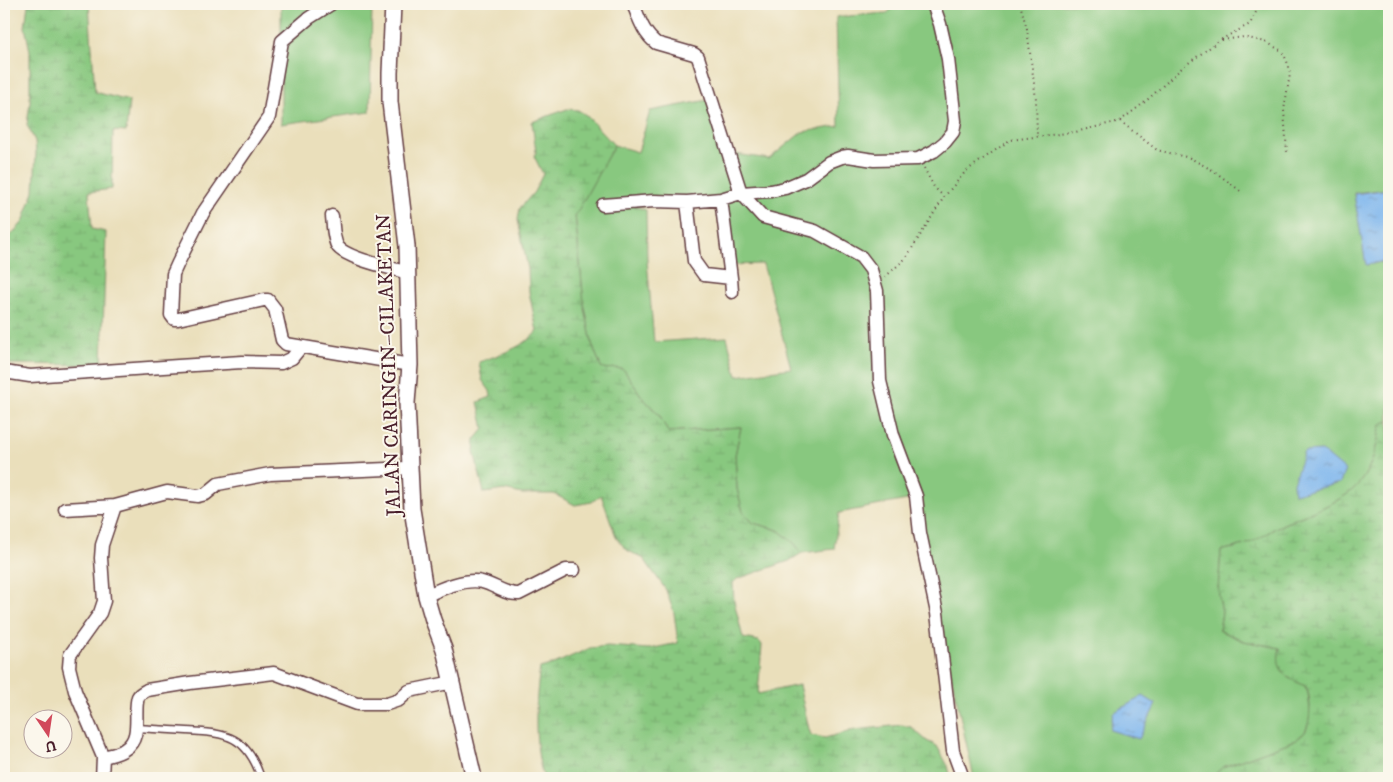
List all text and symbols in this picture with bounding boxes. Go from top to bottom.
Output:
street label: JALAN CARINGIN–CILAKETAN [372,213,407,519]
north arrow [22,710,72,760]
text: U [43,736,58,756]

